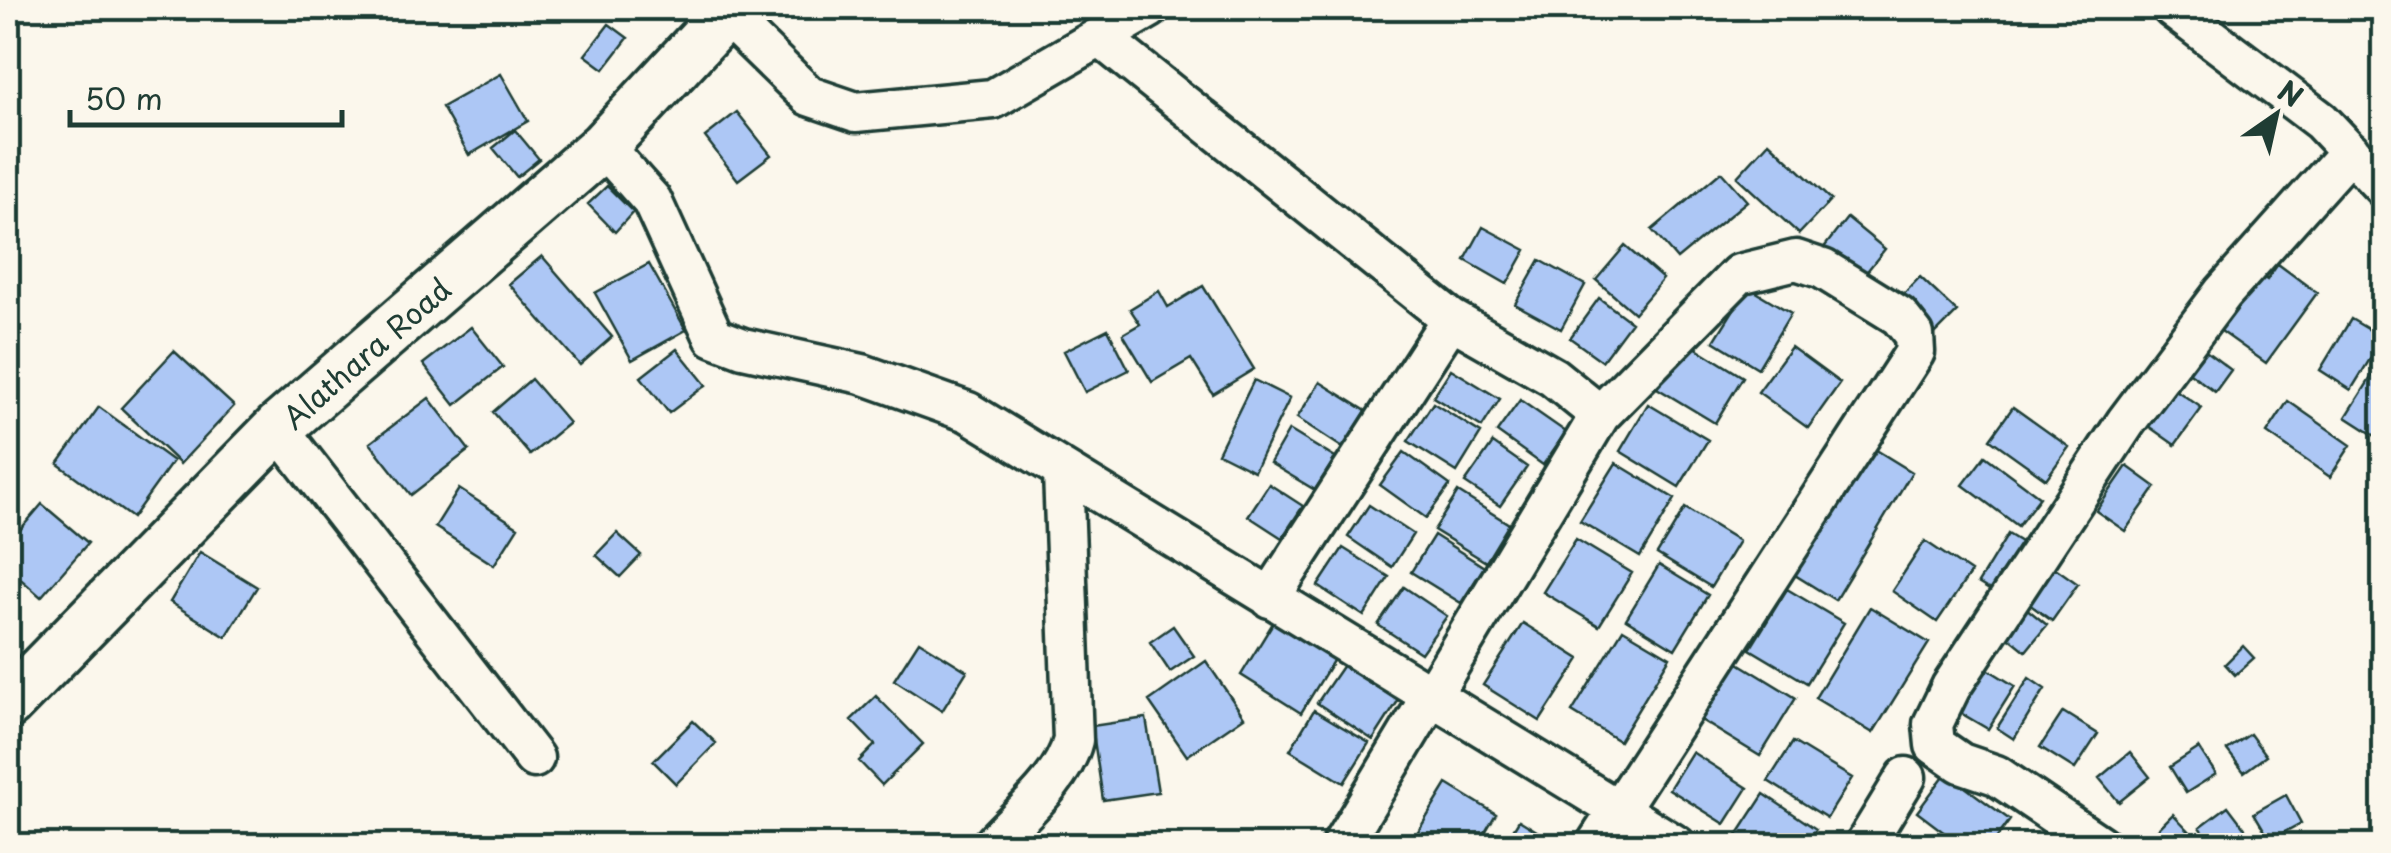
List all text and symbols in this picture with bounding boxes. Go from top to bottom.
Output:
scale bar [70,65,342,127]
north arrow [2226,65,2326,165]
text: N [2270,69,2312,117]
text: 50 m [85,75,163,120]
street label: Alathara Road [271,266,460,438]

